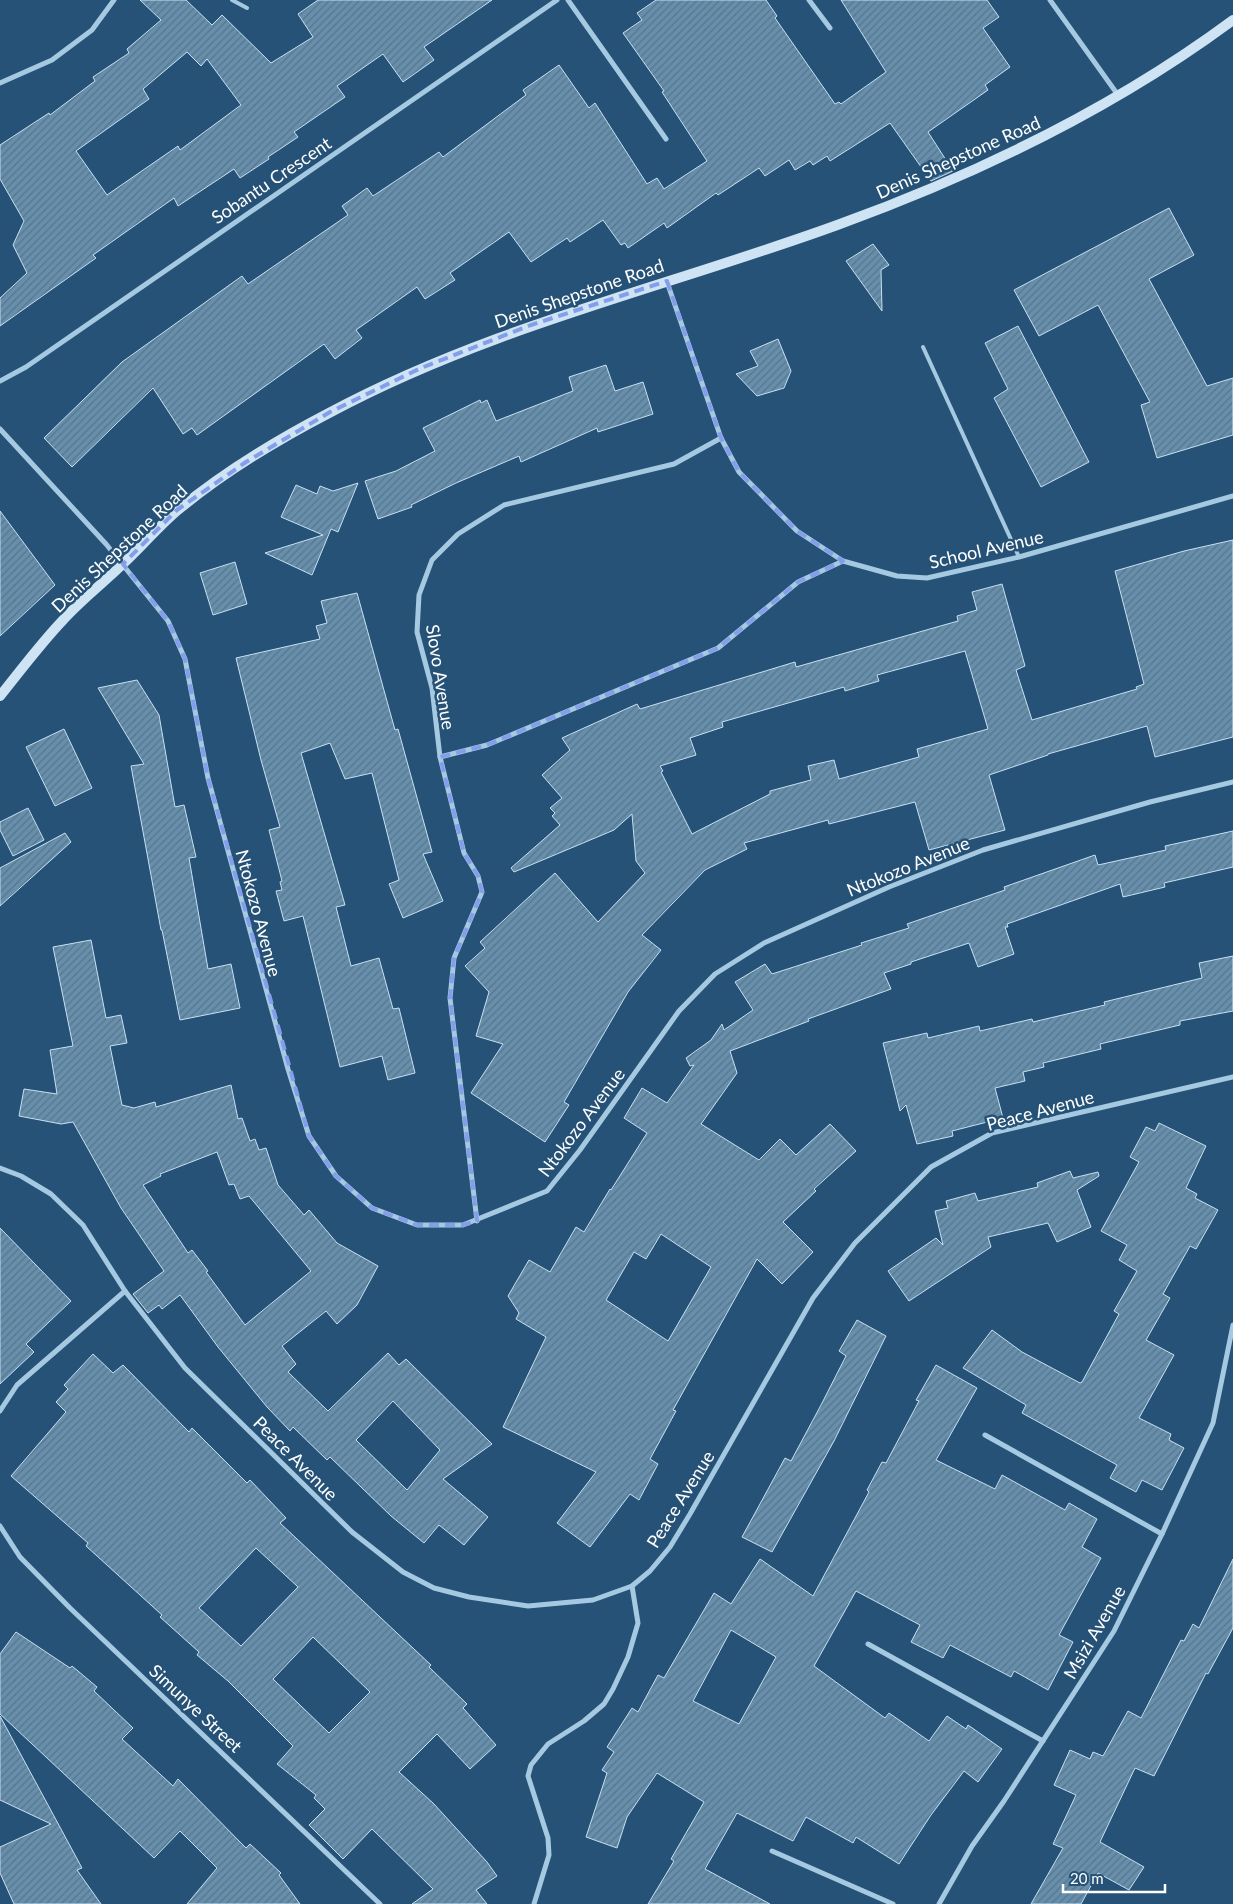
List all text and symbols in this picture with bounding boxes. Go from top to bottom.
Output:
street label: Denis Shepstone Road [872,111,1044,203]
street label: Sobantu Crescent [207,132,336,228]
street label: Denis Shepstone Road [491,254,667,332]
street label: Denis Shepstone Road [47,479,191,617]
street label: School Avenue [927,525,1045,573]
street label: Slovo Avenue [422,623,460,731]
street label: Ntokozo Avenue [843,831,973,901]
street label: Ntokozo Avenue [231,847,287,979]
street label: Ntokozo Avenue [533,1063,629,1181]
street label: Peace Avenue [984,1085,1096,1135]
street label: Peace Avenue [249,1411,343,1505]
street label: Peace Avenue [641,1446,719,1552]
street label: Msizi Avenue [1058,1581,1130,1683]
street label: Simunye Street [145,1659,247,1757]
scale bar [1063,1862,1166,1894]
text: 20 m [1070,1869,1104,1887]

